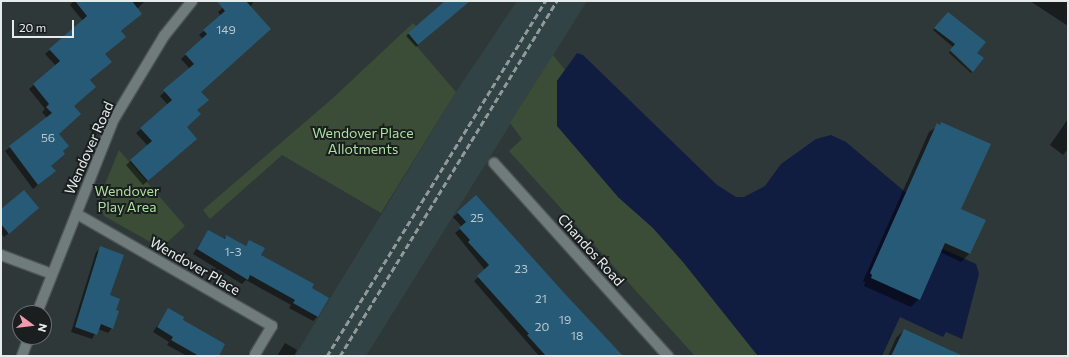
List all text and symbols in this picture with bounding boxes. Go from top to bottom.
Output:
scale bar [14,12,76,38]
text: 20 m [19,20,46,34]
house number: 149 [216,23,236,37]
street label: Wendover Road [61,99,117,197]
park label: Wendover Place Allotments [312,125,414,158]
house number: 56 [41,131,55,145]
park label: Wendover Play Area [95,183,159,216]
house number: 25 [470,211,484,225]
street label: Chandos Road [554,211,628,289]
street label: Wendover Place [147,233,243,299]
house number: 1-3 [224,245,242,259]
house number: 23 [514,262,528,276]
house number: 21 [535,292,547,306]
north arrow [12,305,52,345]
house number: 19 [559,313,571,327]
house number: 20 [535,320,549,334]
text: N [36,322,50,334]
house number: 18 [571,329,583,343]

